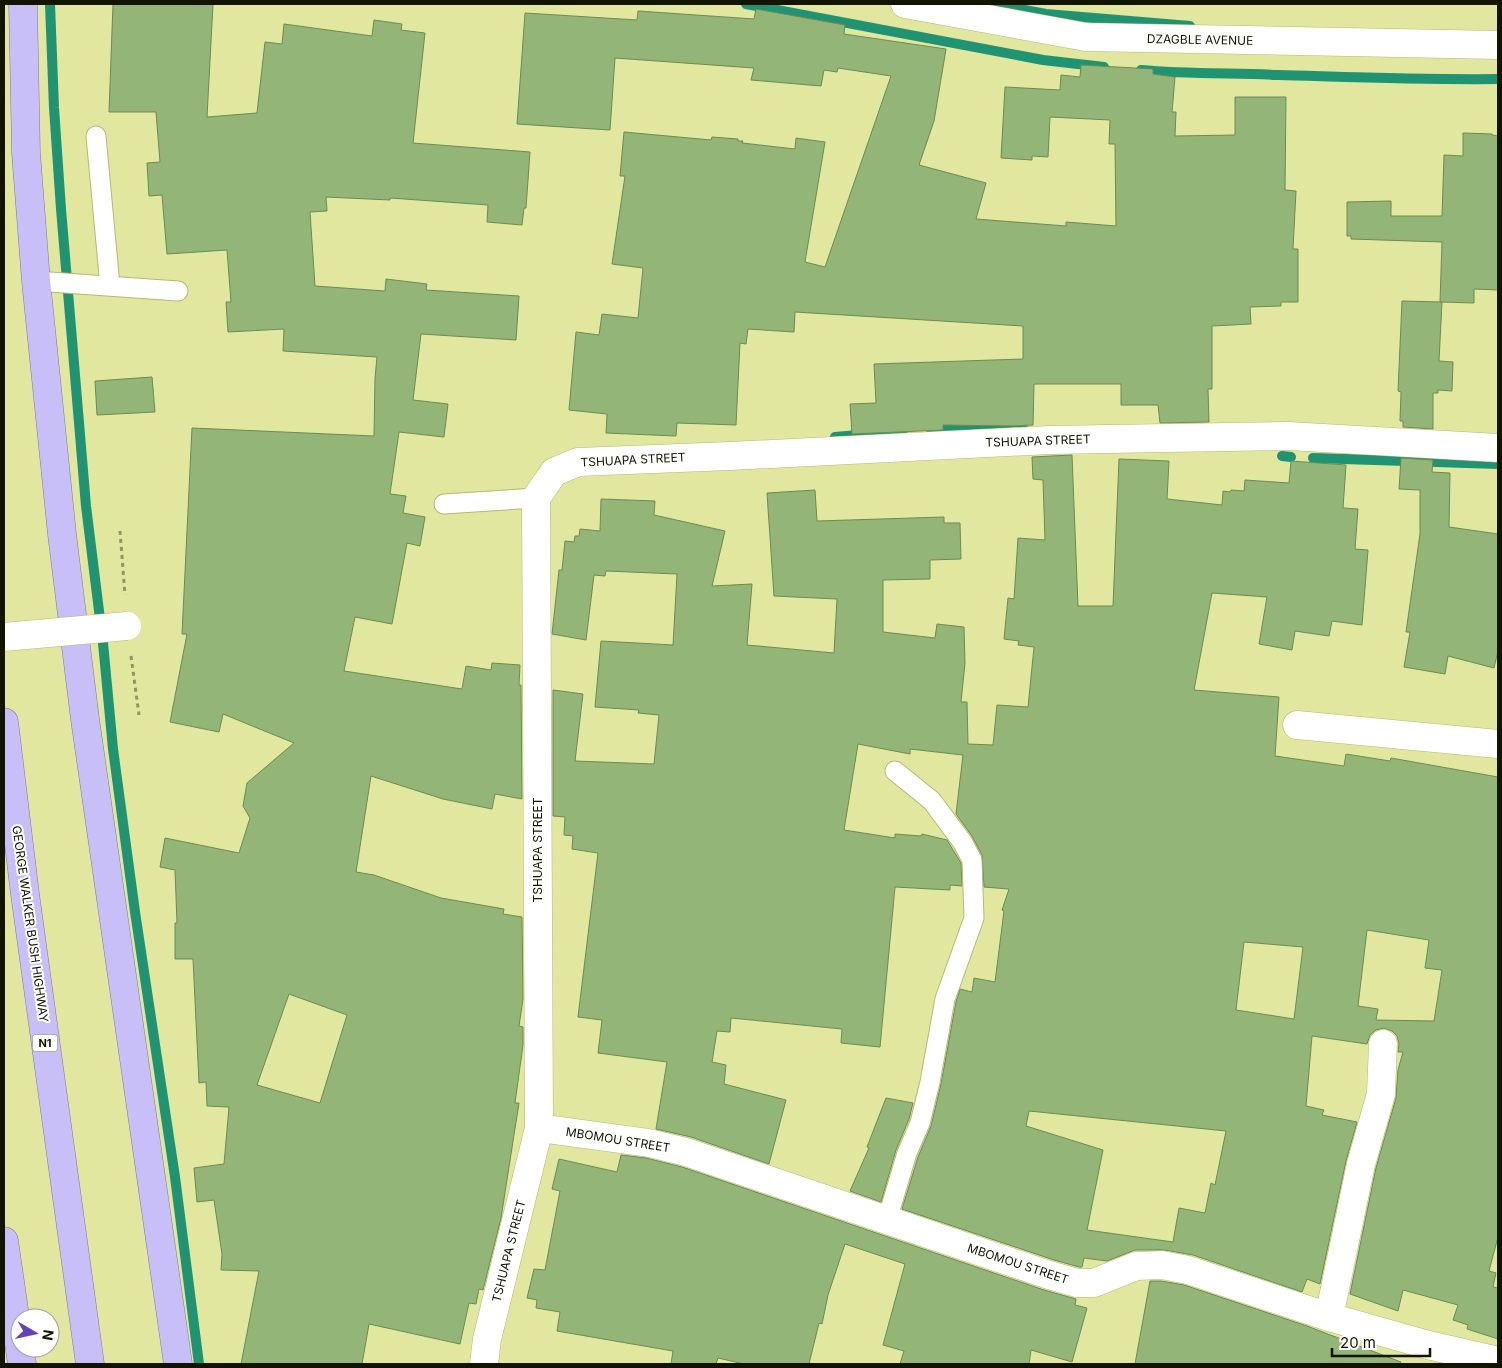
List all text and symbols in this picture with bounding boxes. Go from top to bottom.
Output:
street label: DZAGBLE AVENUE [1147,31,1253,48]
street label: TSHUAPA STREET [985,431,1091,450]
street label: TSHUAPA STREET [580,449,686,470]
street label: TSHUAPA STREET [530,797,545,903]
street label: GEORGE WALKER BUSH HIGHWAY [9,825,52,1023]
road number: N1 [32,1034,58,1052]
street label: MBOMOU STREET [565,1124,672,1155]
street label: TSHUAPA STREET [489,1198,529,1304]
street label: MBOMOU STREET [966,1240,1071,1287]
north arrow [10,1308,60,1358]
scale bar [1332,1326,1430,1358]
text: N [39,1329,58,1342]
text: 20 m [1340,1333,1376,1352]

